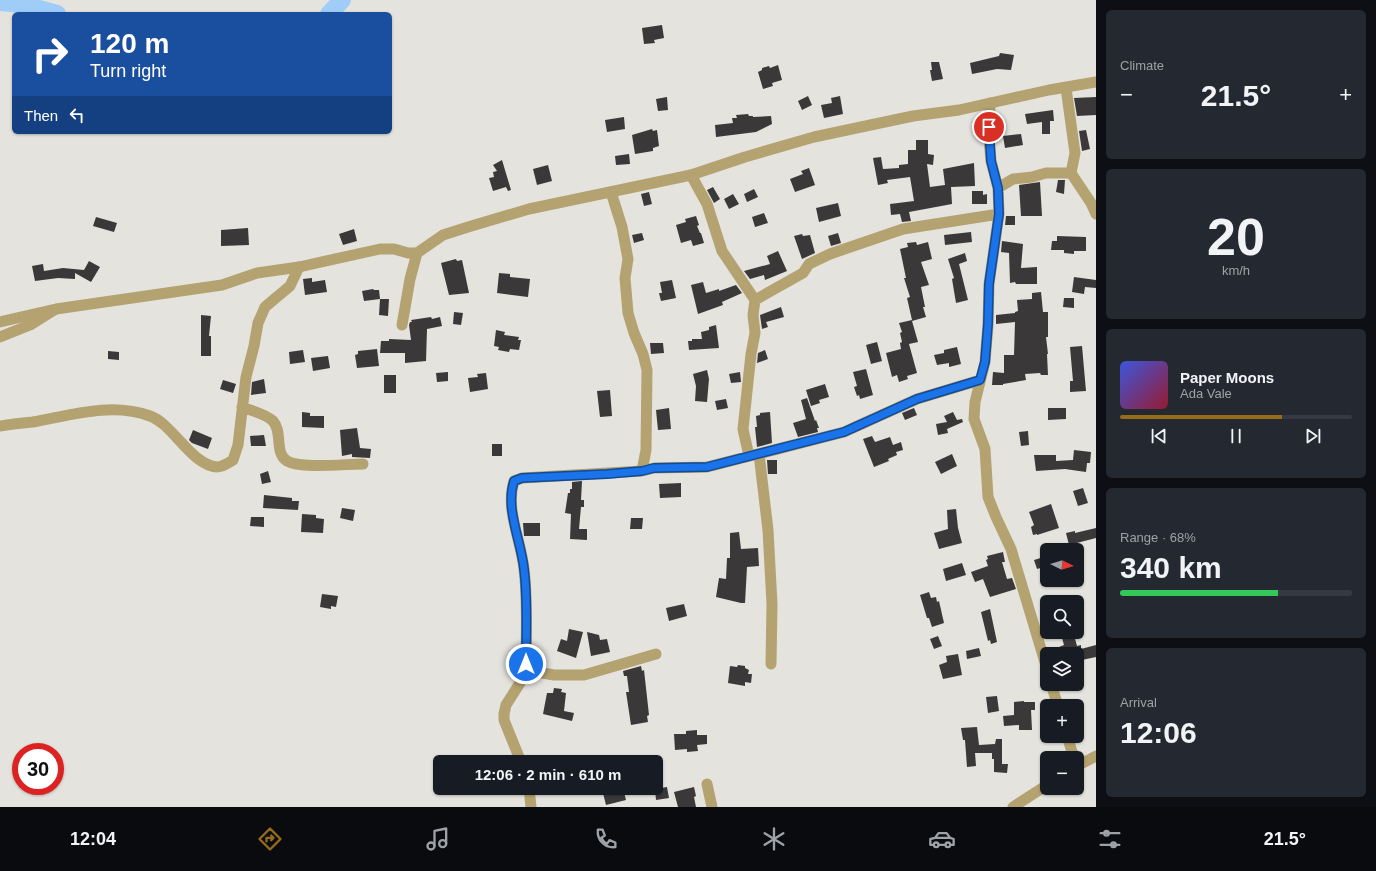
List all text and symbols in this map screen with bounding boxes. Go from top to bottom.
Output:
icon: right [24,28,76,80]
text: 120 m [90,28,169,59]
text: Climate [1120,58,1164,73]
text: Turn right [90,61,166,81]
text: 21.5° [1201,79,1271,112]
text: − [1120,82,1133,107]
text: + [1339,82,1352,107]
icon: left [66,104,88,126]
text: Then [24,107,58,124]
pin [972,110,1006,144]
icon: arrive [978,116,1000,138]
text: 20 [1207,208,1265,266]
text: km/h [1222,263,1250,278]
text: Paper Moons [1180,369,1274,386]
text: Ada Vale [1180,386,1232,401]
icon: previous [1148,425,1170,447]
icon: pause [1225,425,1247,447]
icon: next [1302,425,1324,447]
text: Range · 68% [1120,530,1196,545]
north arrow [1040,543,1084,587]
map controls [1040,543,1084,795]
text: 340 km [1120,551,1222,584]
button: search [1040,595,1084,639]
position arrow [505,643,547,685]
button: layers [1040,647,1084,691]
text: Arrival [1120,695,1157,710]
button: + [1040,699,1084,743]
text: 12:06 [1120,716,1197,749]
speed limit sign: 30 [12,743,64,795]
button: − [1040,751,1084,795]
text: 12:06 · 2 min · 610 m [475,766,621,783]
icon: directions [256,825,284,853]
icon: music [424,825,452,853]
icon: phone [592,825,620,853]
icon: climate [760,825,788,853]
icon: car [928,825,956,853]
icon: filters [1096,825,1124,853]
text: 12:04 [70,829,116,849]
text: 21.5° [1264,829,1306,849]

